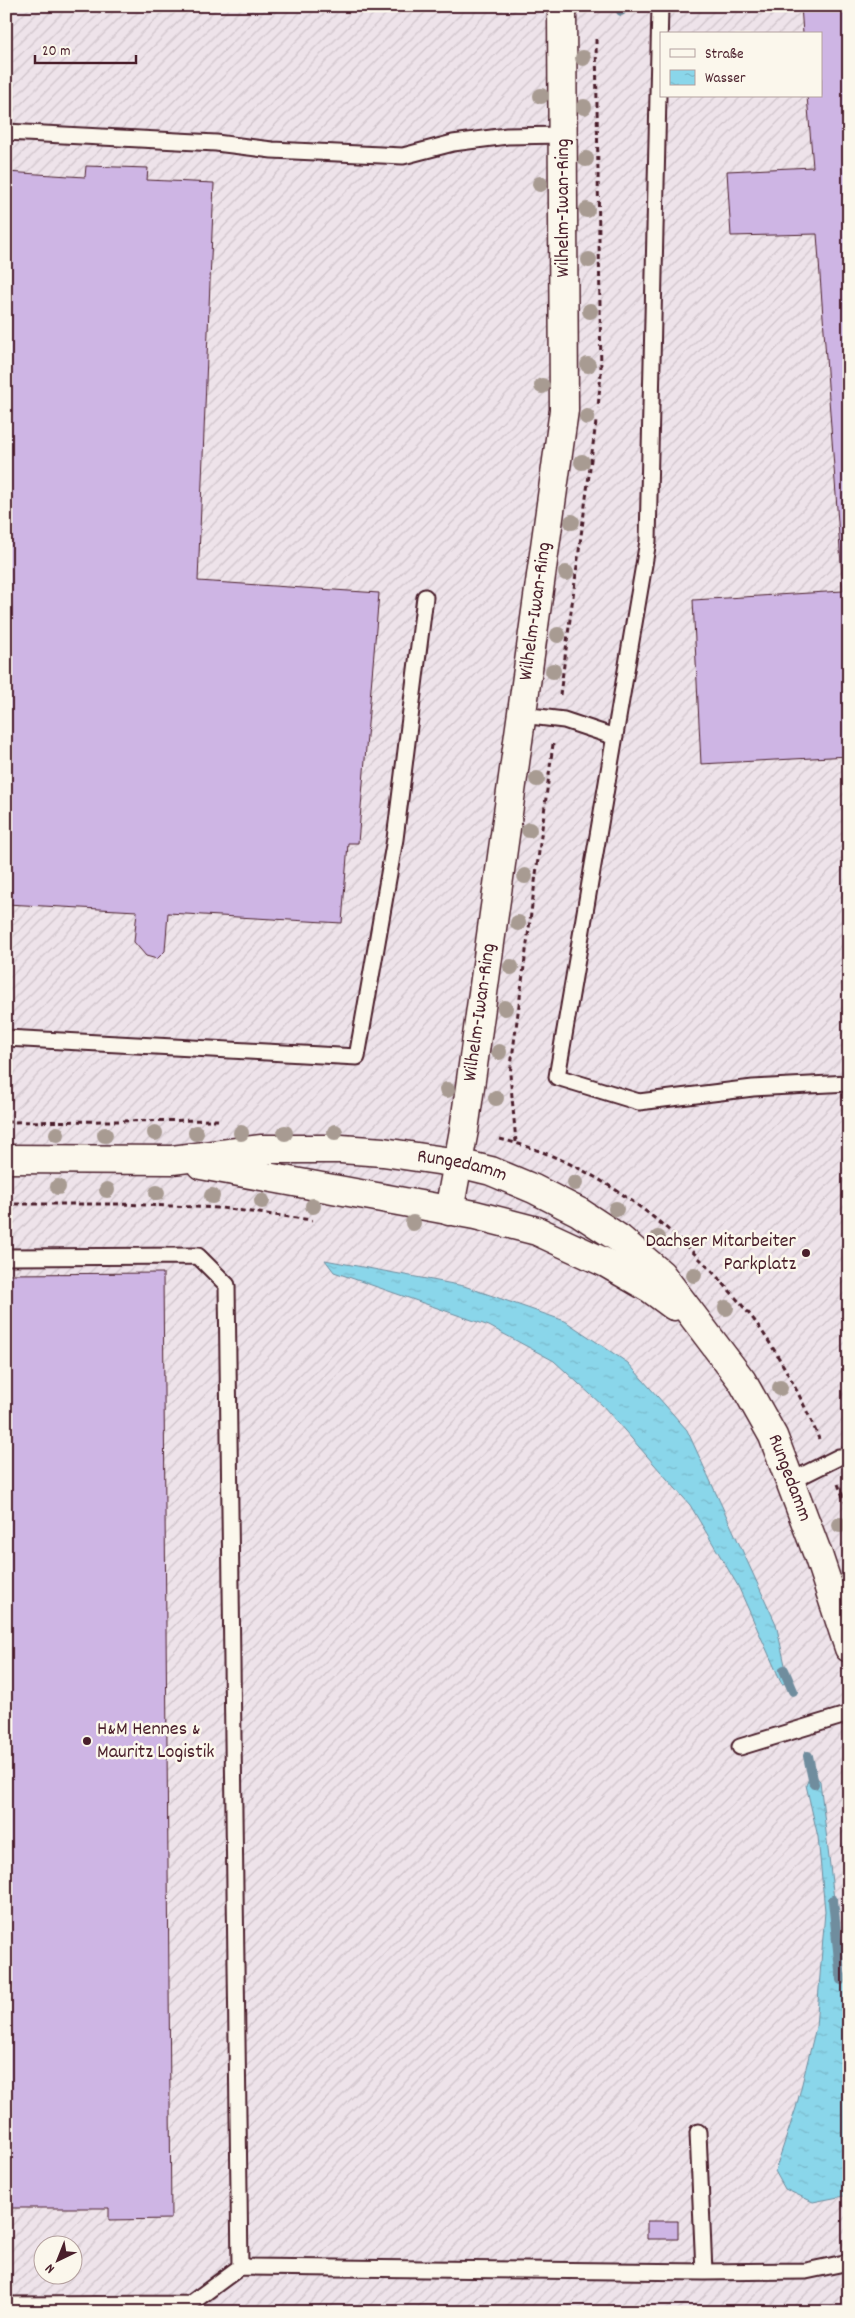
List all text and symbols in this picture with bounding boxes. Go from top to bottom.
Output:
scale bar [35,32,136,64]
legend [660,32,822,98]
text: 20 m [42,41,70,63]
text: Straße [705,44,744,66]
text: Wasser [705,68,746,90]
street label: Wilhelm-Iwan-Ring [550,138,578,278]
street label: Wilhelm-Iwan-Ring [513,540,559,682]
street label: Wilhelm-Iwan-Ring [457,942,504,1083]
street label: Rungedamm [415,1143,511,1190]
place label: Dachser Mitarbeiter Parkplatz [646,1228,797,1279]
marker: Dachser Mitarbeiter Parkplatz [800,1247,812,1259]
street label: Rungedamm [760,1430,818,1526]
place label: H&M Hennes & Mauritz Logistik [97,1716,215,1767]
marker: H&M Hennes & Mauritz Logistik [81,1735,93,1747]
north arrow [32,2236,82,2286]
text: N [41,2258,60,2278]

